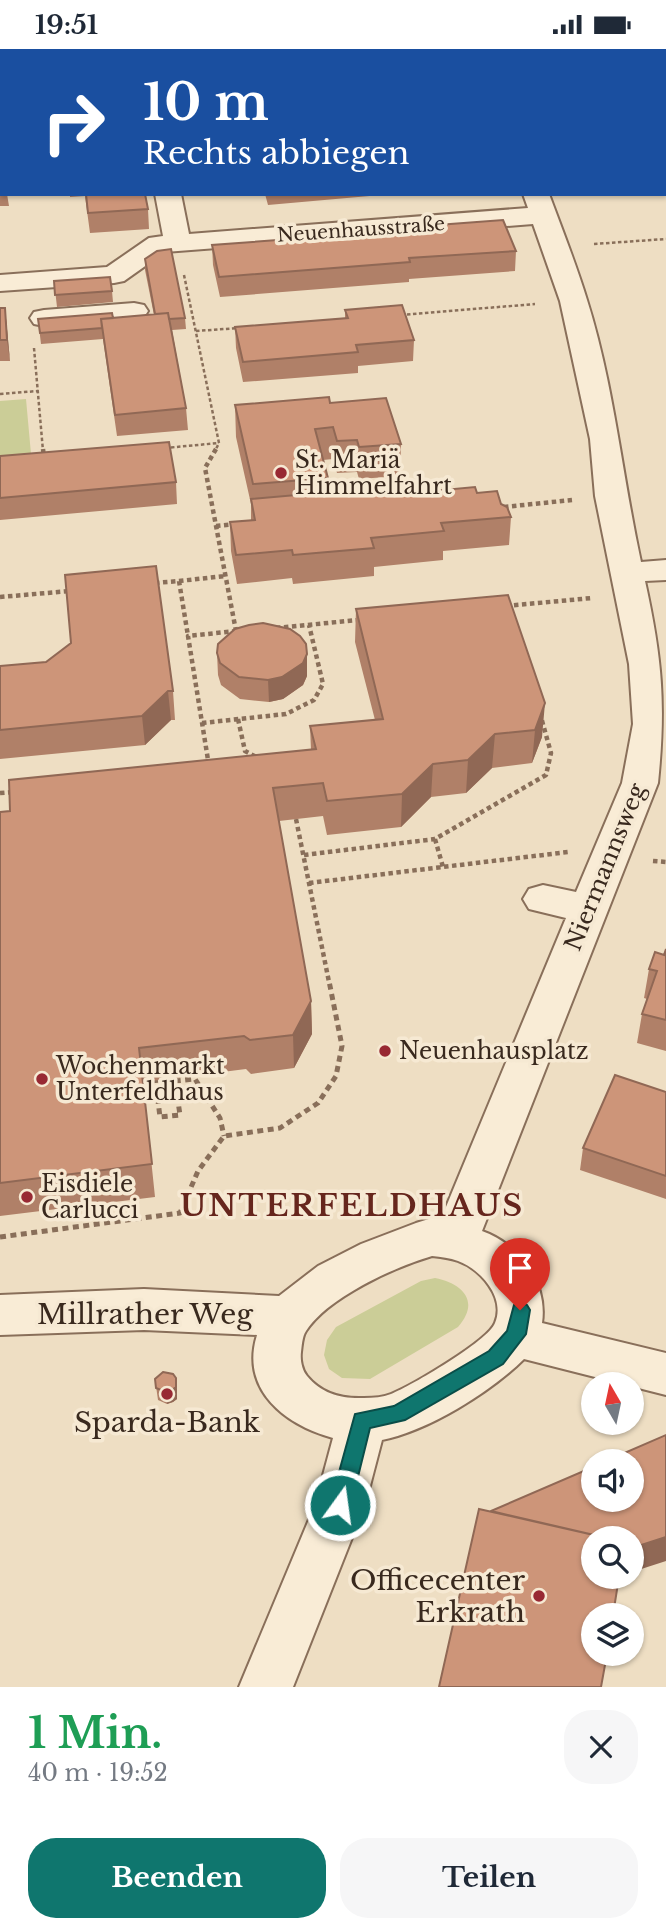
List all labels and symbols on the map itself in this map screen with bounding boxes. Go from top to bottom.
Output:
street label: Neuenhausstraße [276,212,446,247]
place label: St. Mariä Himmelfahrt [295,446,452,500]
marker: St. Mariä Himmelfahrt [273,465,289,481]
street label: Niermannsweg [559,779,651,955]
place label: Neuenhausplatz [399,1037,588,1065]
marker: Neuenhausplatz [377,1043,393,1059]
place label: Wochenmarkt Unterfeldhaus [55,1052,225,1106]
marker: Wochenmarkt Unterfeldhaus [34,1071,50,1087]
place label: Eisdiele Carlucci [41,1170,139,1224]
district label: UNTERFELDHAUS [180,1187,524,1224]
marker: Eisdiele Carlucci [19,1189,35,1205]
pin [490,1238,550,1310]
street label: Millrather Weg [37,1297,254,1332]
north arrow [581,1372,644,1435]
marker: Sparda-Bank [159,1386,175,1402]
place label: Sparda-Bank [74,1405,261,1440]
position arrow [303,1468,377,1542]
place label: Officecenter Erkrath [350,1563,526,1630]
marker: Officecenter Erkrath [531,1588,547,1604]

